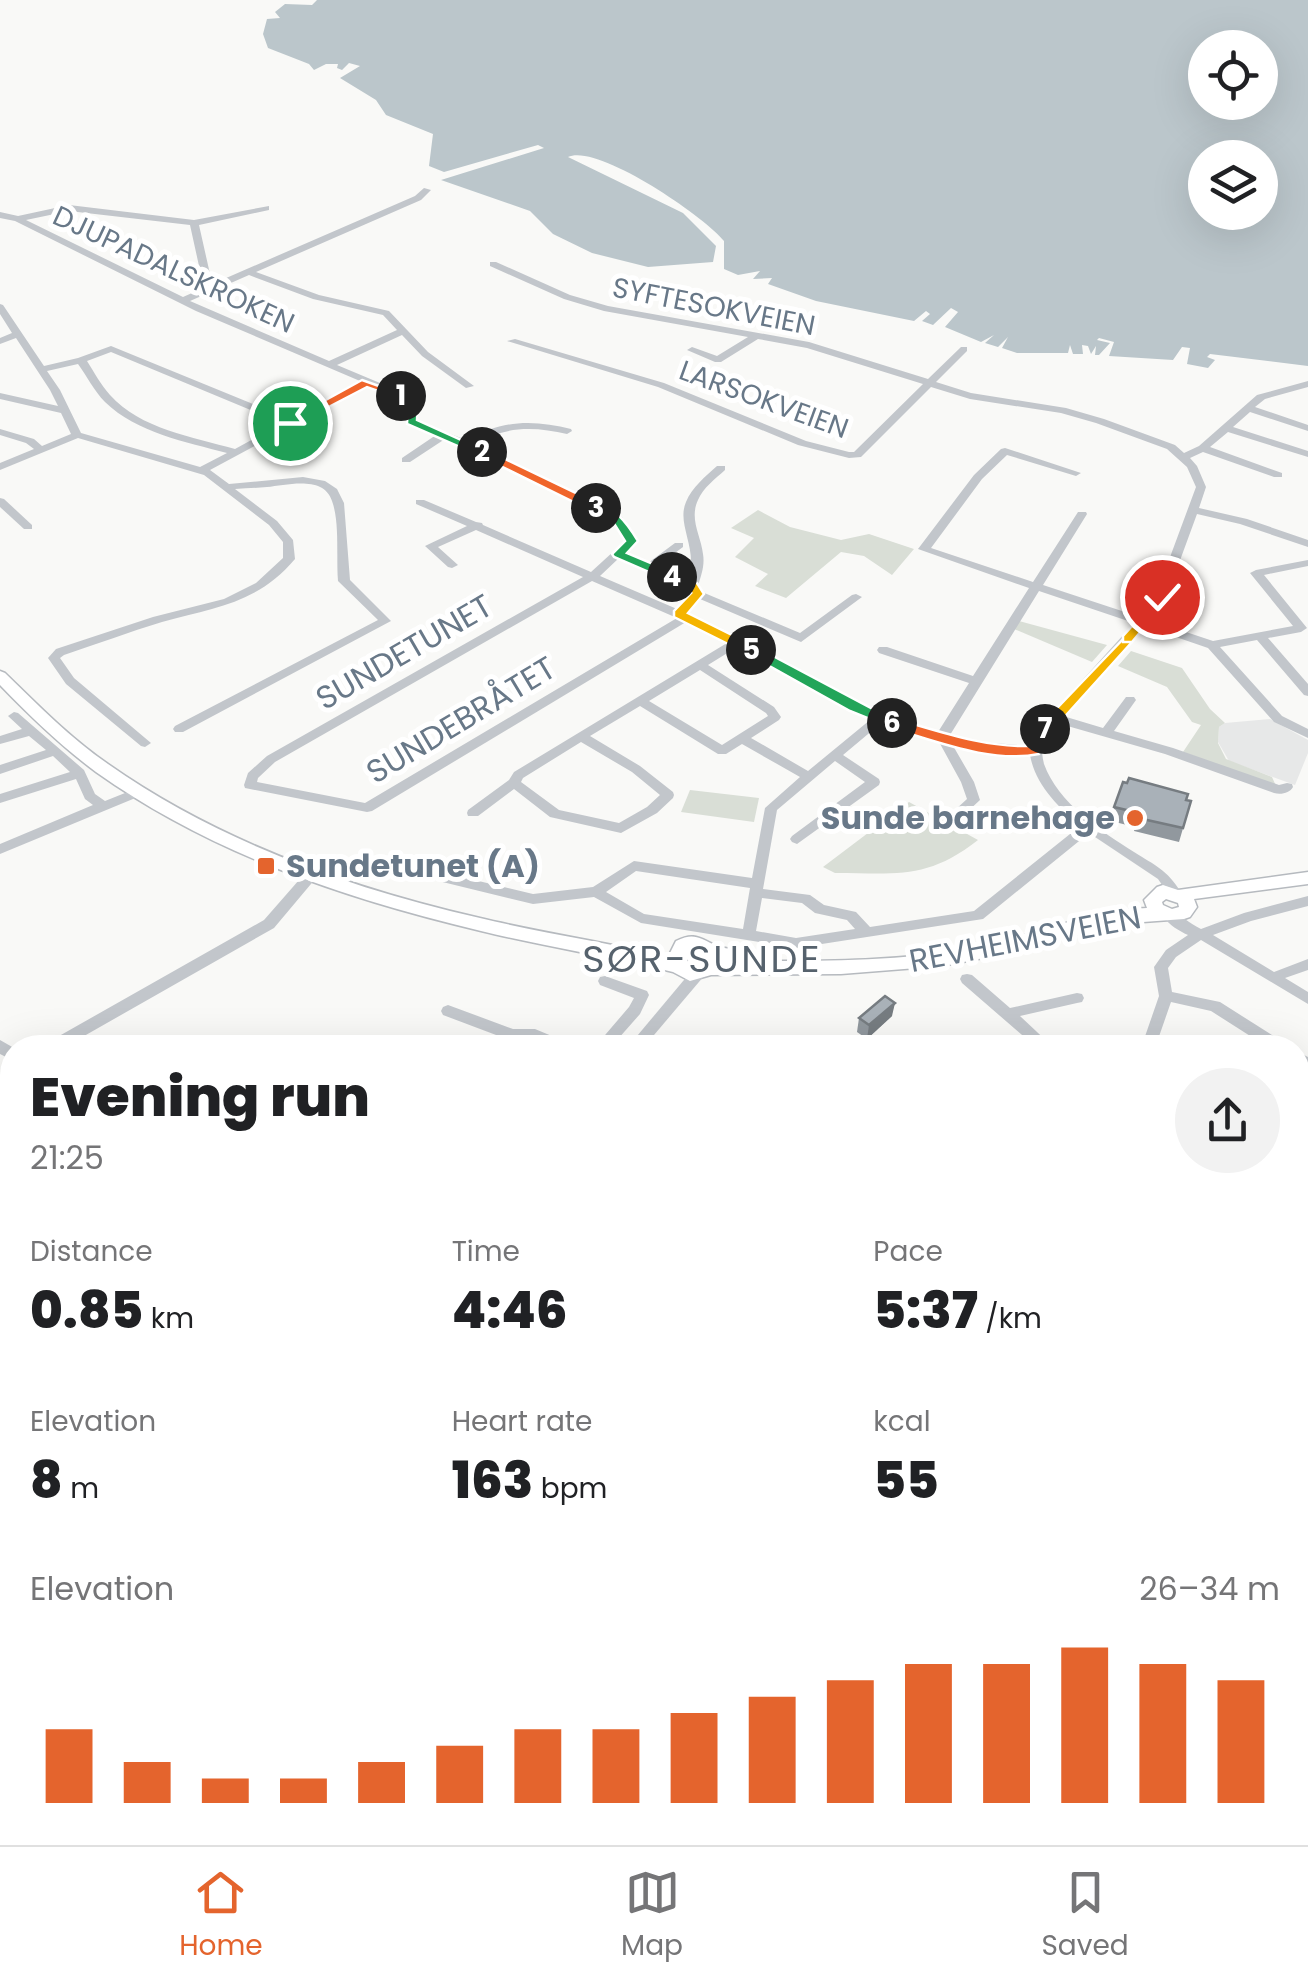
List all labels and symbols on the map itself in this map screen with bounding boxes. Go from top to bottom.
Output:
street label: DJUPADALSKROKEN [47,196,301,343]
street label: SYFTESOKVEIEN [609,268,819,345]
street label: LARSOKVEIEN [674,351,854,448]
pin: 1 [376,371,426,421]
pin [248,381,333,466]
pin: 2 [457,427,507,477]
pin: 3 [571,483,621,533]
pin: 4 [647,552,697,602]
pin [1120,555,1205,640]
street label: SUNDETUNET [307,583,500,720]
pin: 5 [726,625,776,675]
street label: SUNDEBRÅTET [358,645,564,794]
pin: 6 [867,698,917,748]
pin: 7 [1020,704,1070,754]
place label: Sunde barnehage [821,795,1115,840]
marker: Sunde barnehage [1124,807,1146,829]
place label: Sundetunet (A) [286,843,540,888]
marker: Sundetunet (A) [255,855,277,877]
street label: REVHEIMSVEIEN [905,894,1145,983]
district label: SØR-SUNDE [582,932,822,985]

